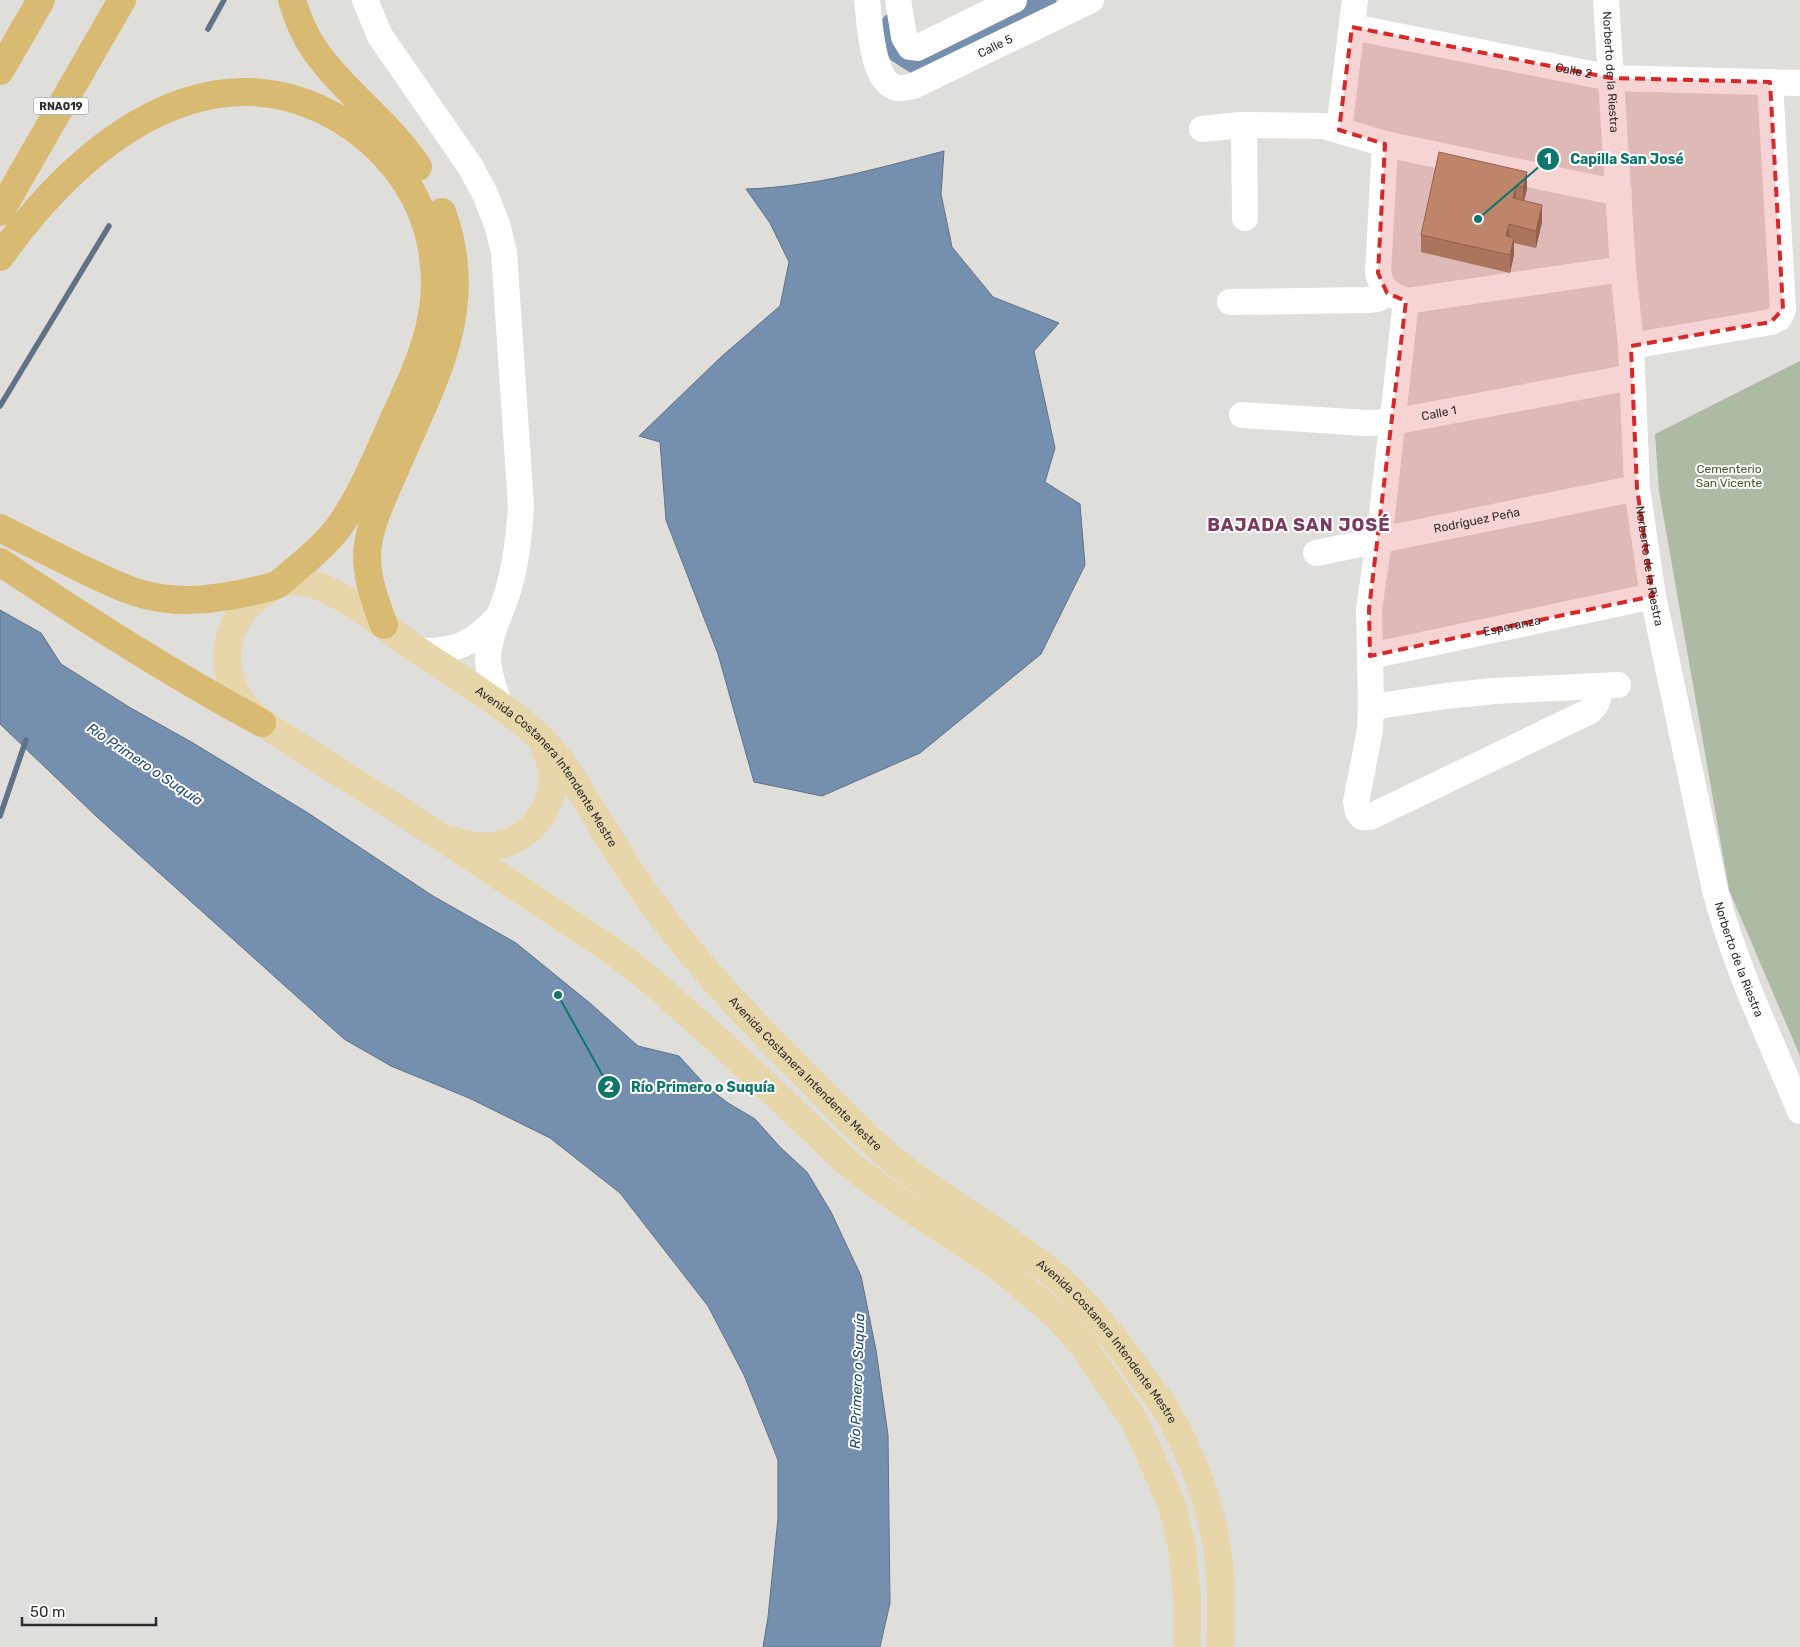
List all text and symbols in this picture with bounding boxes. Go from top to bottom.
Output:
street label: Norberto de la Riestra [1600,11,1621,133]
street label: Calle 5 [975,32,1015,61]
street label: Calle 2 [1554,60,1593,81]
road number: RNA019 [34,98,88,114]
callout: Capilla San José [1536,144,1694,173]
text: 1 [1544,150,1552,168]
text: Capilla San José [1570,151,1684,168]
street label: Calle 1 [1420,403,1458,423]
park label: Cementerio San Vicente [1696,462,1763,490]
street label: Rodríguez Peña [1432,505,1521,536]
street label: Norberto de la Riestra [1633,505,1666,627]
district label: BAJADA SAN JOSÉ [1207,514,1391,536]
street label: Esperanza [1482,613,1542,639]
street label: Avenida Costanera Intendente Mestre [473,683,620,850]
water label: Río Primero o Suquía [84,719,206,809]
street label: Norberto de la Riestra [1712,900,1766,1019]
street label: Avenida Costanera Intendente Mestre [726,994,885,1154]
callout: Río Primero o Suquía [596,1073,785,1102]
text: 2 [604,1078,614,1096]
text: Río Primero o Suquía [631,1079,775,1096]
street label: Avenida Costanera Intendente Mestre [1034,1257,1180,1426]
water label: Río Primero o Suquía [847,1313,868,1449]
scale bar [22,1594,156,1626]
text: 50 m [30,1603,65,1621]

